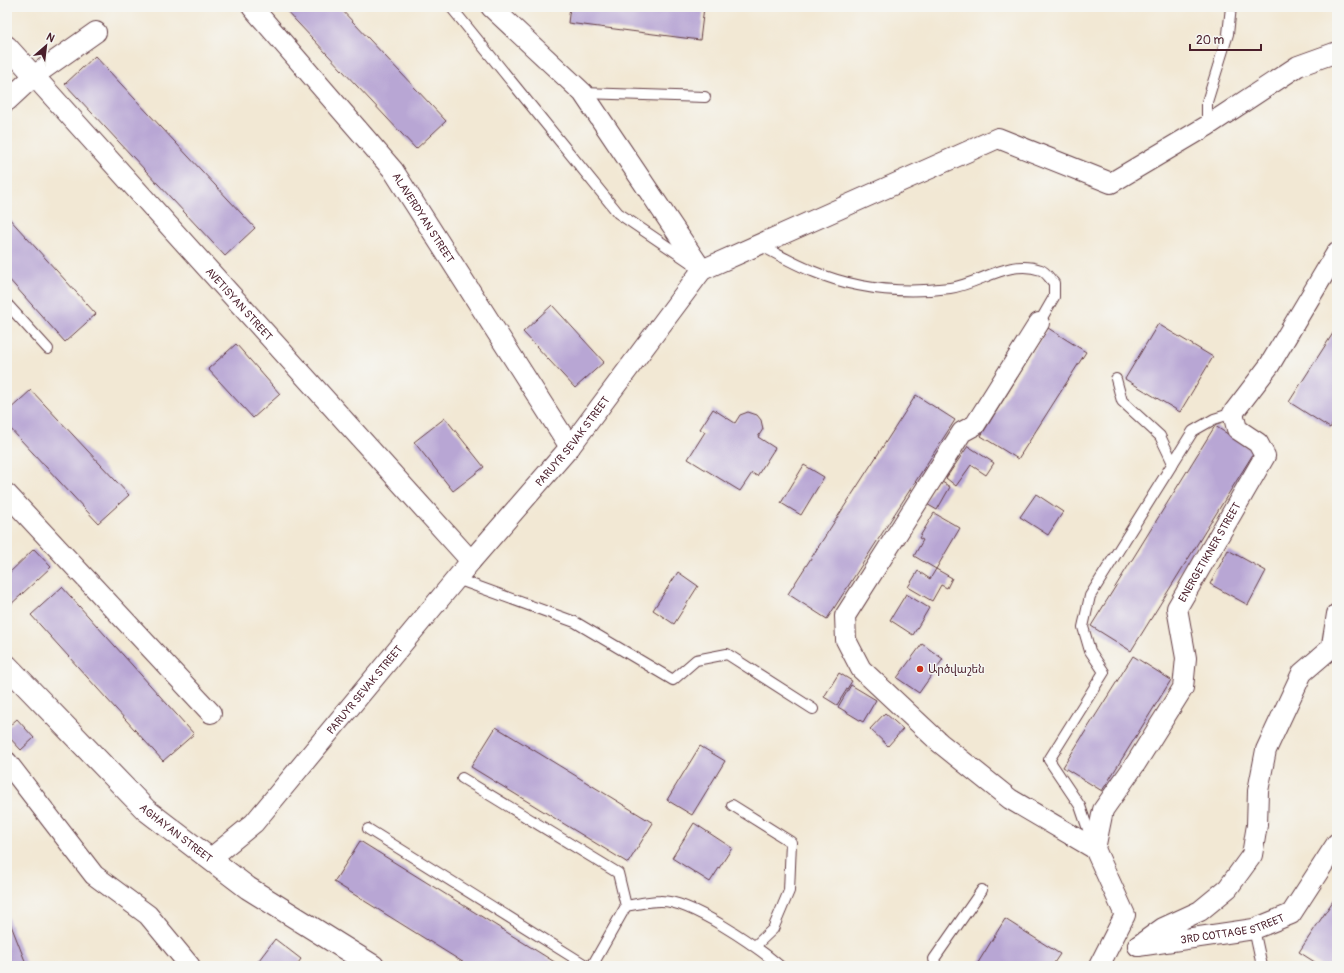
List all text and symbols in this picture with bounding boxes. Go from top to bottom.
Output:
north arrow [26,26,66,66]
scale bar [1190,26,1261,52]
text: N [44,30,57,45]
text: 20 m [1196,33,1225,48]
street label: ALAVERDYAN STREET [389,170,457,265]
street label: AVETISYAN STREET [203,265,275,343]
street label: PARUYR SEVAK STREET [533,394,612,489]
street label: ENERGETIKNER STREET [1176,500,1244,604]
street label: PARUYR SEVAK STREET [324,643,405,737]
place label: Արծվաշեն [928,663,985,676]
marker: Արծվաշեն [915,664,925,674]
street label: AGHAYAN STREET [137,801,215,865]
street label: 3RD COTTAGE STREET [1180,911,1286,947]

